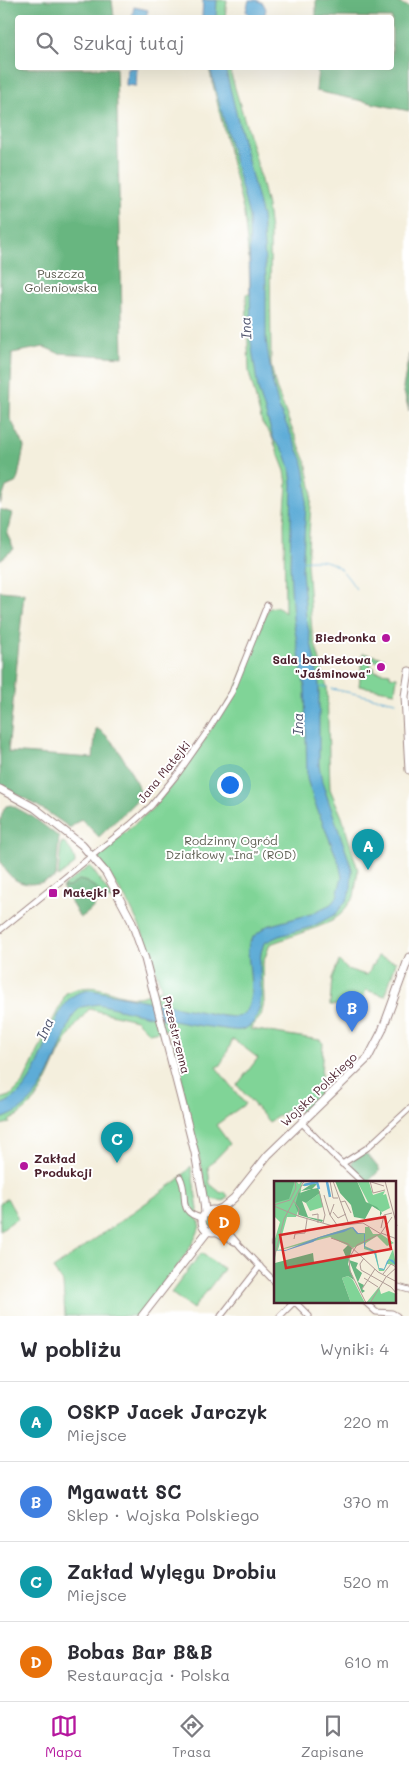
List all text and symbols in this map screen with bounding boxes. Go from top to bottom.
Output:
search box [15,15,394,70]
icon: search [33,29,61,57]
text: Szukaj tutaj [73,30,184,55]
park label: Puszcza Goleniowska [25,265,97,295]
water label: Ina [235,316,256,340]
place label: Biedronka [315,629,376,645]
marker: Biedronka [380,632,392,644]
place label: Sala bankietowa "Jaśminowa" [272,651,371,681]
marker: Sala bankietowa "Jaśminowa" [375,661,387,673]
water label: Ina [288,713,307,735]
street label: Jana Matejki [133,737,193,806]
your location [217,772,243,798]
pin: A [352,829,384,870]
park label: Rodzinny Ogród Działkowy „Ina“ (ROD) [166,832,296,862]
place label: Matejki P [63,884,120,900]
marker: Matejki P [47,887,59,899]
pin: B [336,991,368,1032]
street label: Przestrzenna [160,994,194,1075]
water label: Ina [31,1015,58,1043]
street label: Wojska Polskiego [277,1049,360,1130]
pin: C [101,1122,133,1163]
place label: Zakład Produkcji [34,1150,92,1180]
marker: Zakład Produkcji [18,1160,30,1172]
inset map [274,1181,396,1304]
pin: D [208,1205,240,1246]
text: W pobliżu [20,1335,121,1362]
text: Wyniki: 4 [320,1338,389,1359]
text: OSKP Jacek Jarczyk [67,1399,267,1424]
text: A [30,1411,42,1432]
text: 220 m [343,1411,389,1432]
text: Miejsce [67,1424,127,1445]
text: Mgawatt SC [67,1479,181,1504]
text: B [31,1491,41,1512]
text: 370 m [343,1491,389,1512]
text: Sklep · Wojska Polskiego [67,1504,259,1525]
text: Zakład Wylęgu Drobiu [67,1559,277,1584]
text: C [30,1571,42,1592]
text: 520 m [343,1571,389,1592]
text: Miejsce [67,1584,127,1605]
text: Bobas Bar B&B [67,1639,213,1664]
text: D [30,1651,42,1672]
text: 610 m [344,1651,389,1672]
text: Restauracja · Polska [67,1664,230,1685]
tab: Mapa [45,1712,82,1761]
tab: Trasa [172,1712,211,1761]
tab: Zapisane [301,1712,364,1761]

